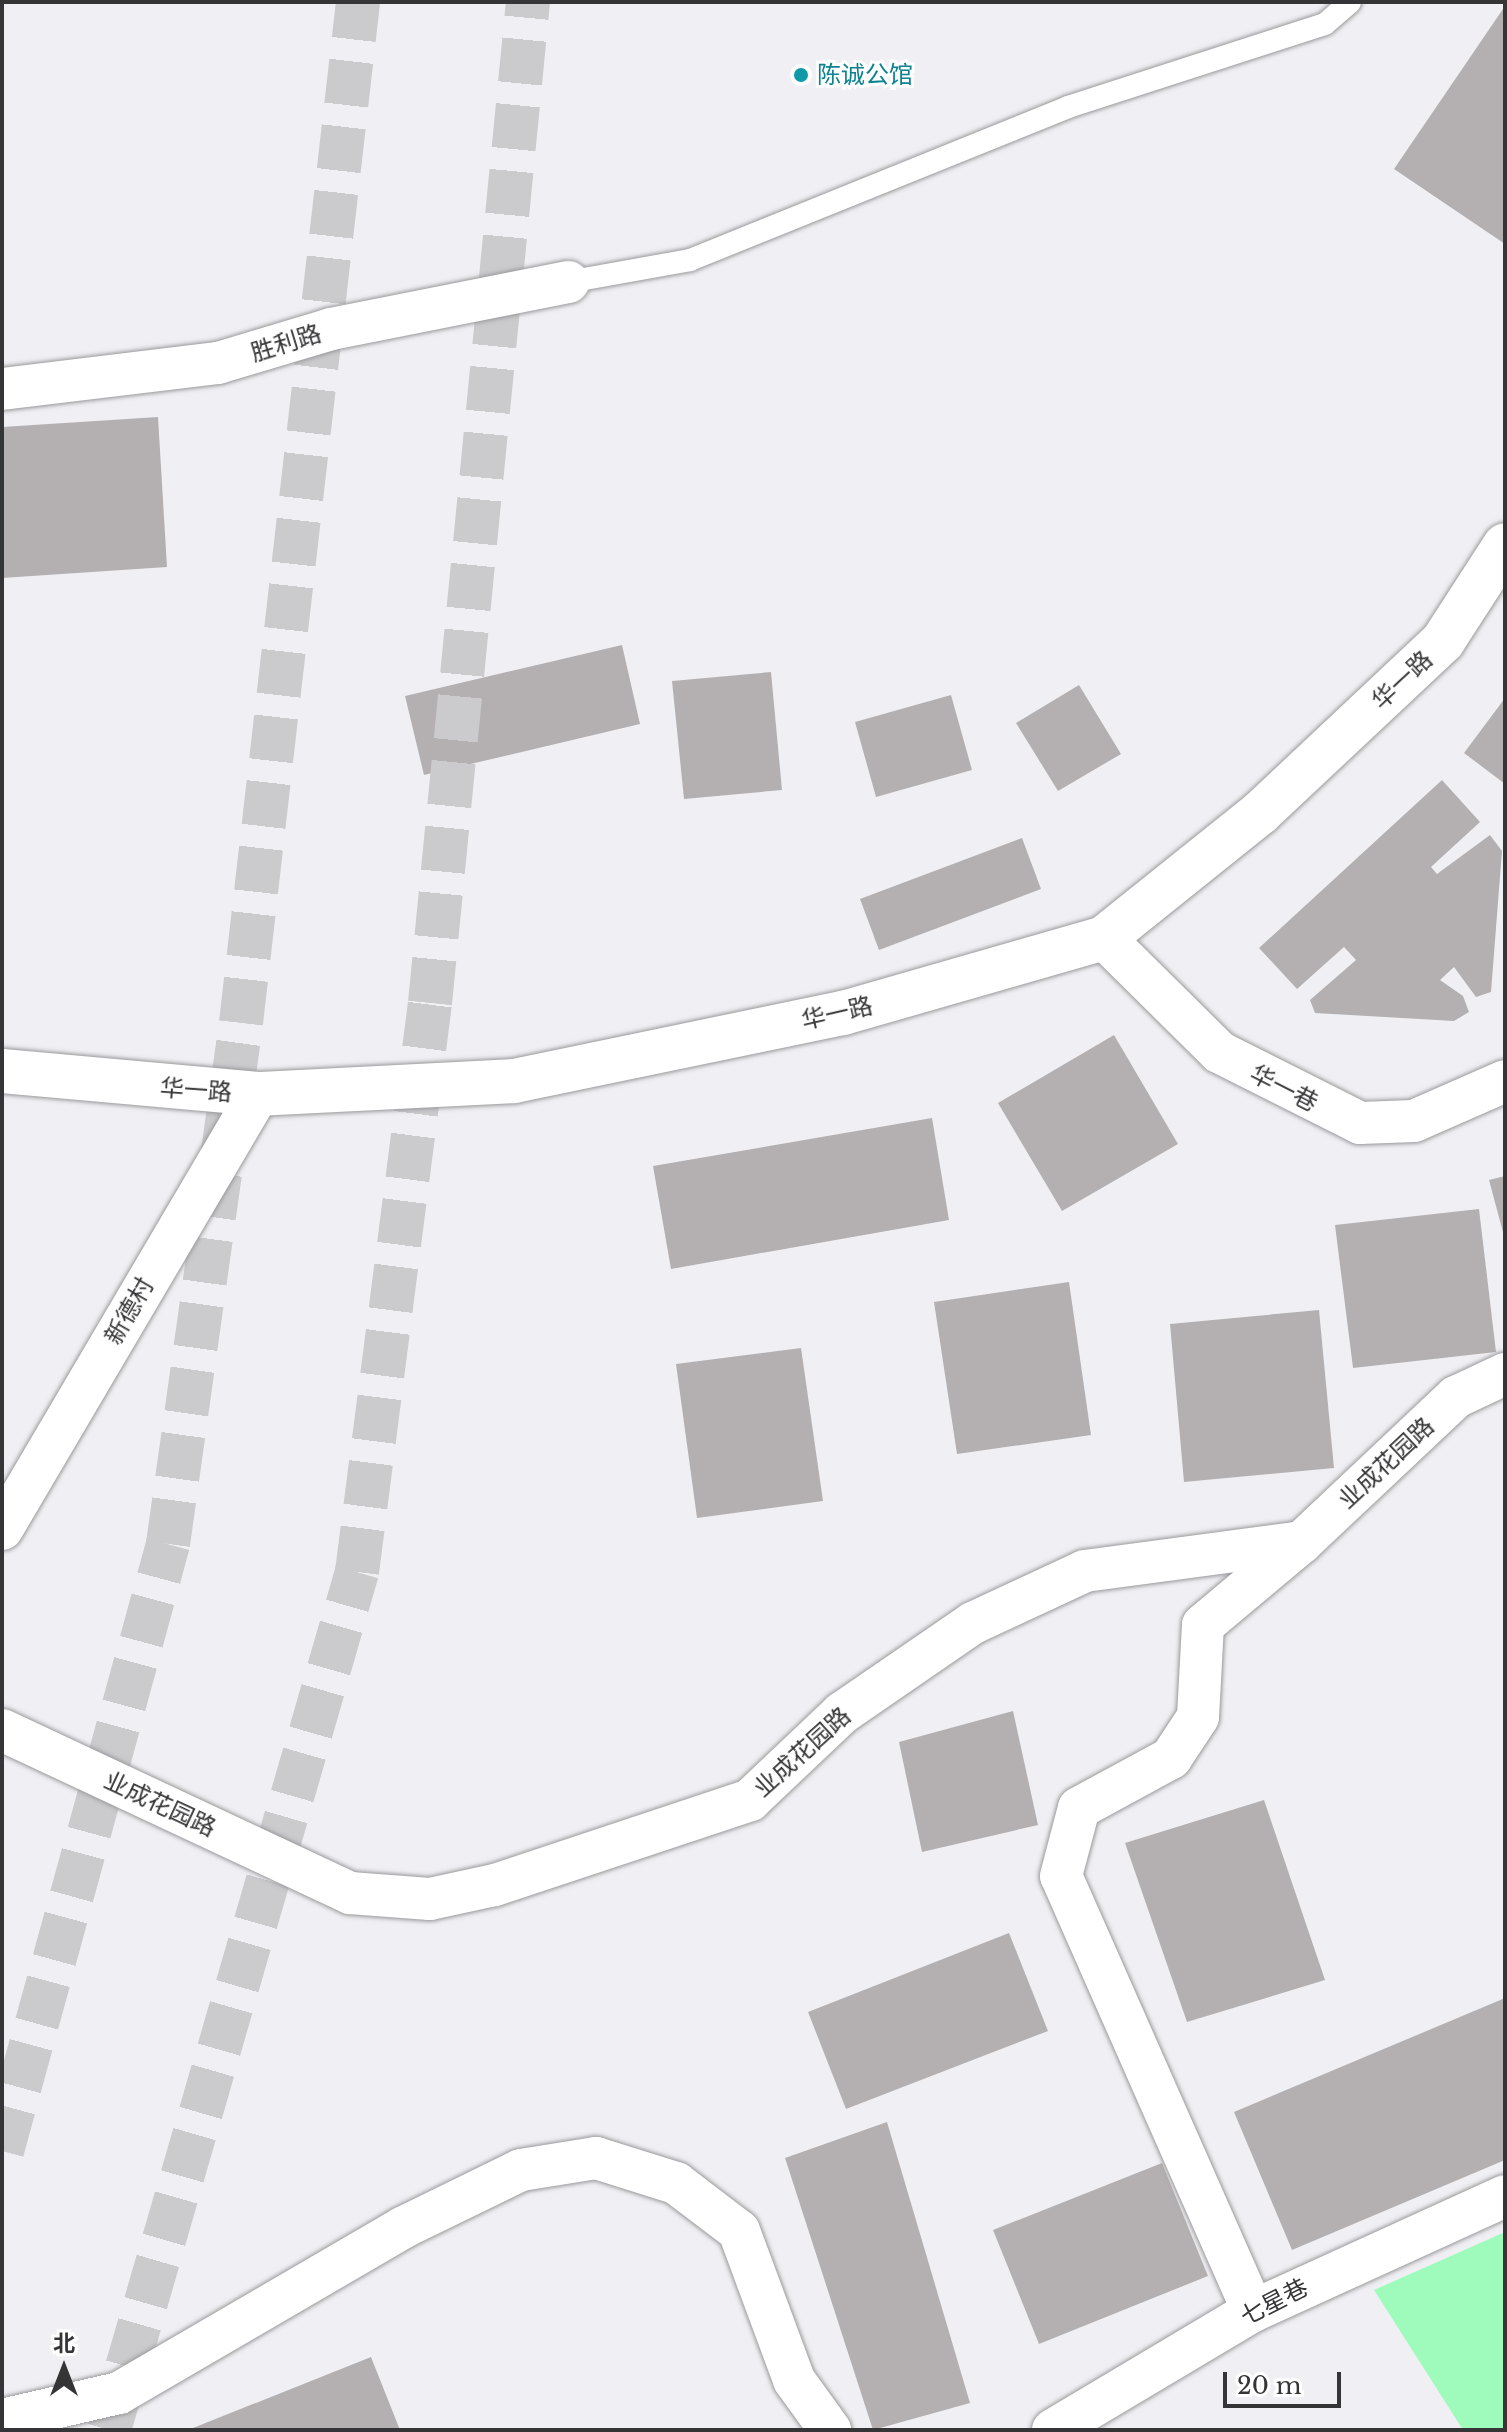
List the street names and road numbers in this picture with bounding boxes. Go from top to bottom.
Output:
street label: 胜利路 [247,319,325,367]
street label: 华一路 [1366,645,1438,715]
street label: 华一路 [799,991,875,1035]
street label: 华一巷 [1245,1059,1323,1117]
street label: 华一路 [159,1073,233,1107]
street label: 新德村 [99,1273,159,1349]
street label: 业成花园路 [1332,1412,1440,1514]
street label: 业成花园路 [748,1701,856,1803]
street label: 业成花园路 [100,1766,220,1842]
street label: 七星巷 [1235,2273,1313,2331]

